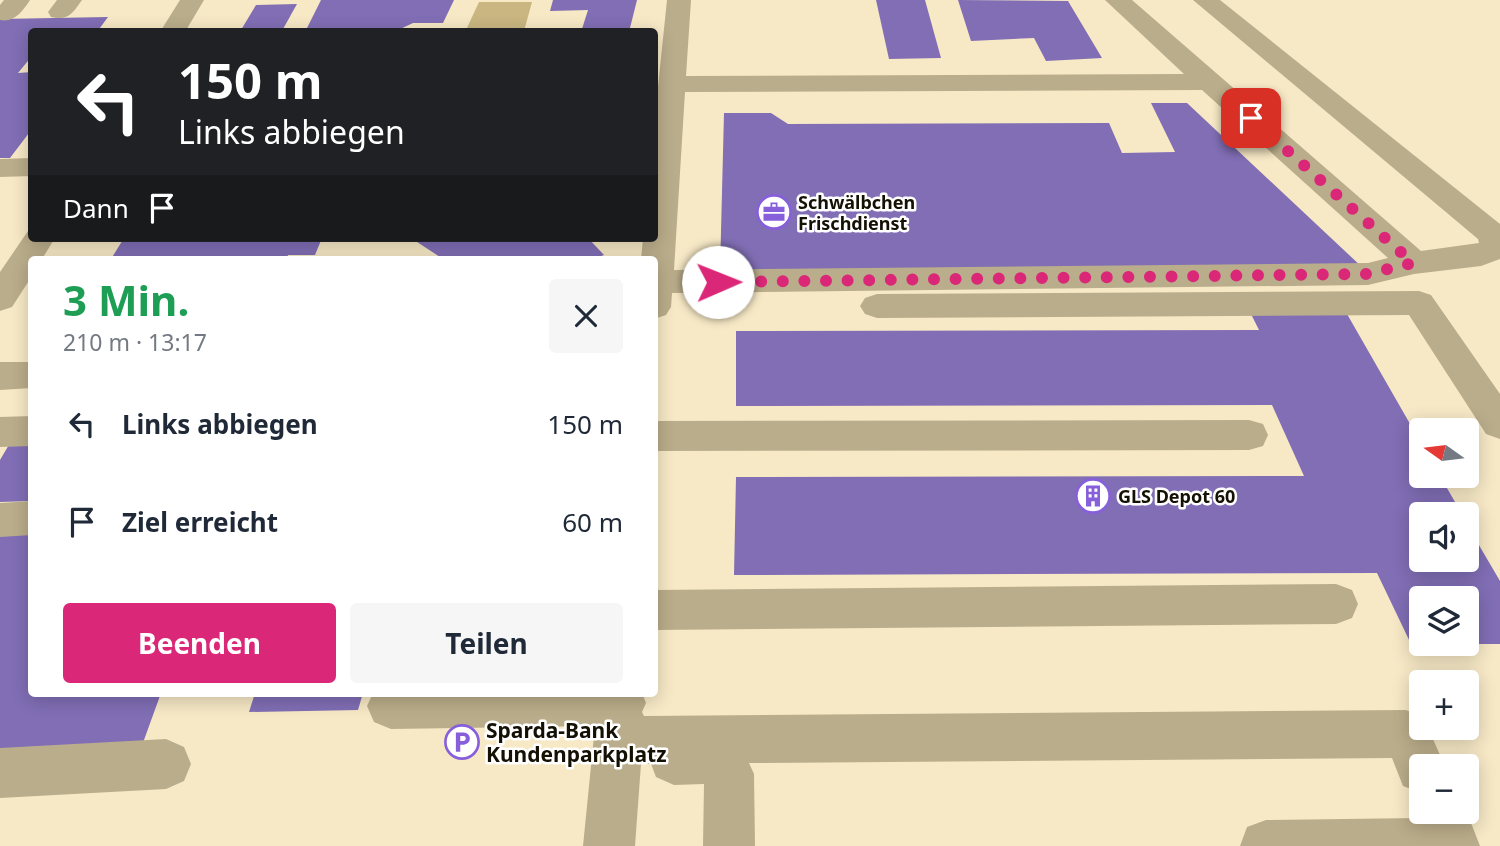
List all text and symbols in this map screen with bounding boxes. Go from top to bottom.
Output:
text: 150 m [178,47,323,113]
icon: left [63,56,154,147]
pin [1221,88,1281,148]
icon: arrive [1232,99,1270,137]
text: Links abbiegen [178,110,405,153]
icon: arrive [143,189,181,227]
text: Dann [63,190,129,226]
place label: Schwälbchen Frischdienst [798,190,915,235]
office icon: Schwälbchen Frischdienst [755,193,793,231]
position arrow [681,245,755,319]
text: 3 Min. [63,271,189,328]
button: close [549,279,623,353]
text: 210 m · 13:17 [63,326,207,358]
icon: left [63,405,101,443]
text: Links abbiegen [122,406,318,442]
text: 150 m [547,406,623,442]
north arrow [1409,418,1479,488]
map controls [1409,418,1479,824]
building icon: GLS Depot 60 [1074,477,1112,515]
place label: GLS Depot 60 [1118,484,1235,508]
button: sound [1409,502,1479,572]
icon: arrive [63,503,101,541]
text: Ziel erreicht [122,504,278,540]
text: 60 m [562,504,623,540]
button: layers [1409,586,1479,656]
button: Beenden [63,603,336,683]
button: Teilen [350,603,623,683]
button: + [1409,670,1479,740]
place label: Sparda-Bank Kundenparkplatz [486,716,667,768]
parking icon: Sparda-Bank Kundenparkplatz [443,723,481,761]
button: − [1409,754,1479,824]

